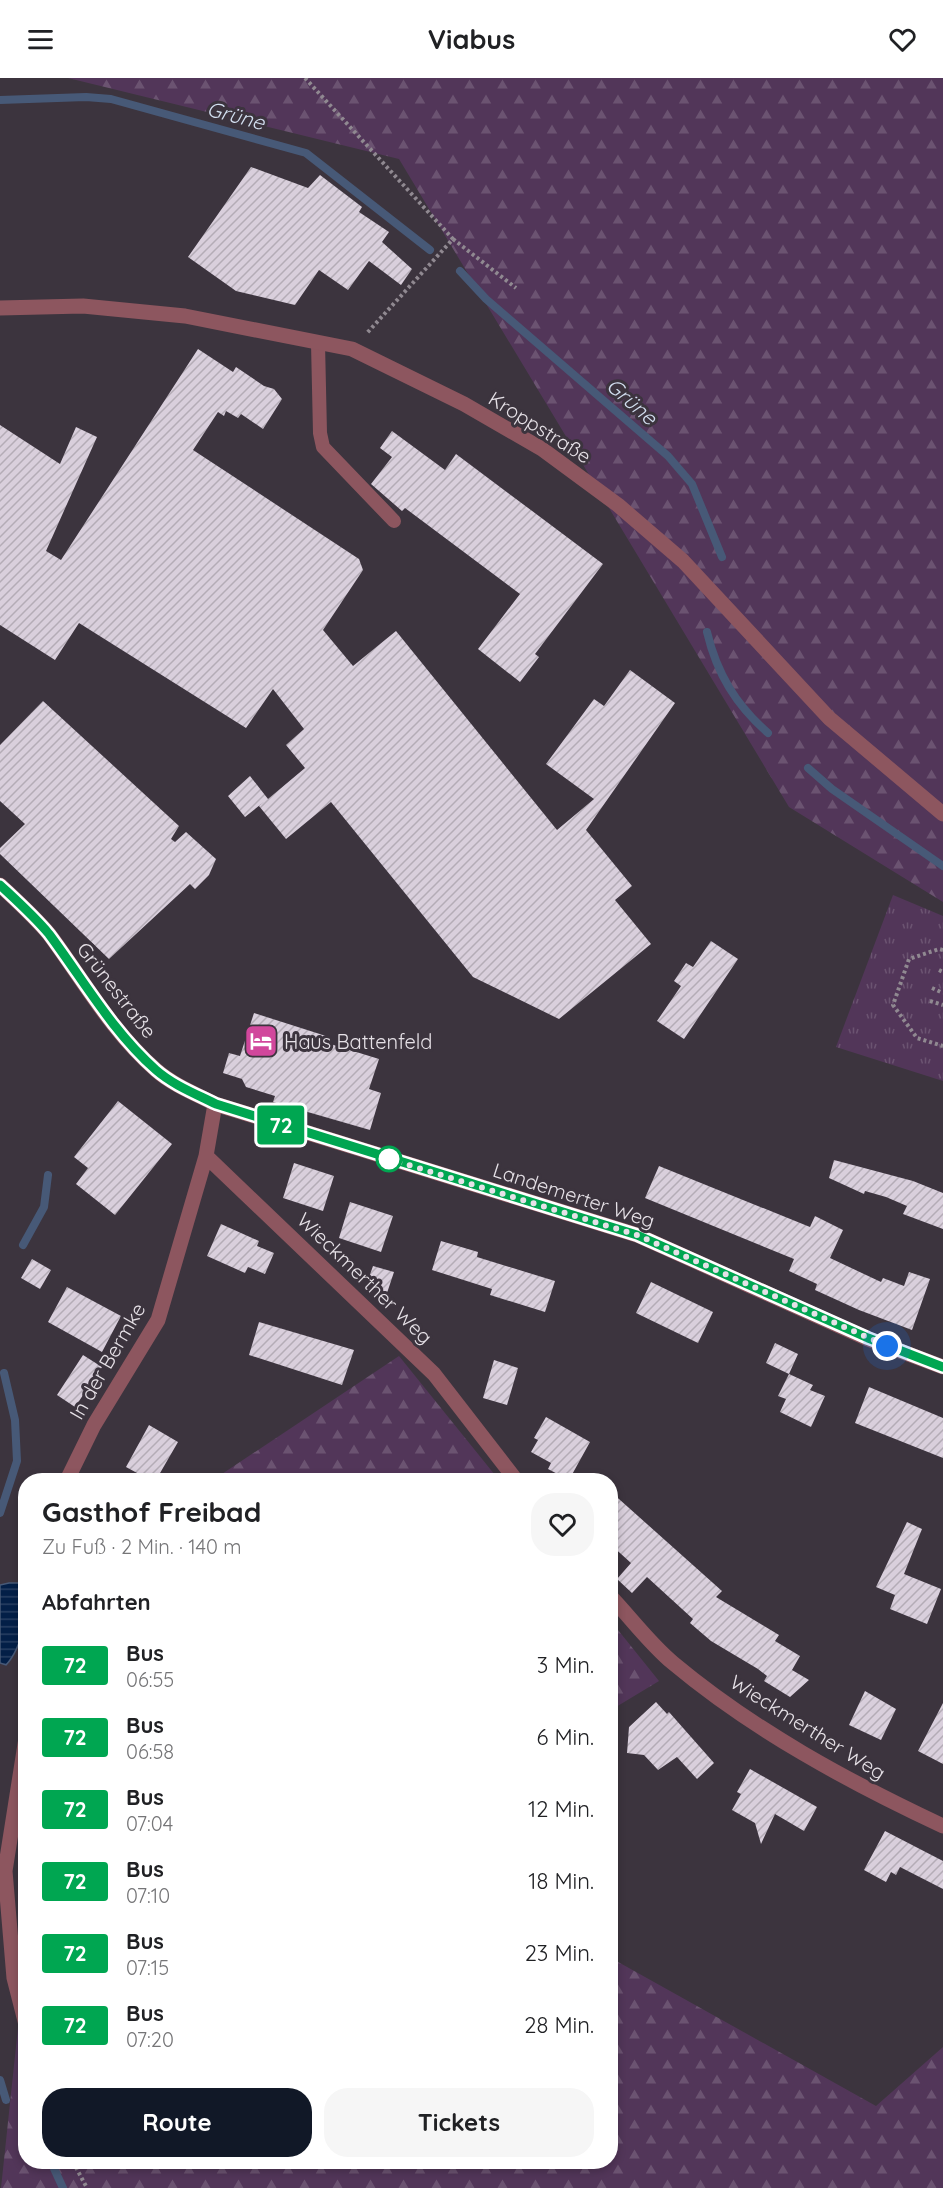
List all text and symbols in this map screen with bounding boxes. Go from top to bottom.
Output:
text: Viabus [428,22,515,56]
icon: menu [24,23,57,56]
icon: heart [886,23,919,56]
water label: Grüne [204,95,269,135]
water label: Grüne [601,372,664,431]
street label: Kroppstraße [484,386,596,468]
street label: Grünestraße [72,937,162,1043]
hotel icon: Haus Battenfeld [243,1023,279,1059]
place label: Haus Battenfeld [284,1029,432,1054]
line badge: 72 [254,1106,308,1144]
text: 72 [269,1112,293,1138]
unlabelled marker [376,1146,402,1172]
street label: Landemerter Weg [490,1157,658,1233]
street label: Wieckmerther Weg [292,1207,438,1349]
street label: In der Bermke [64,1298,150,1424]
your location [872,1331,902,1361]
button: heart [531,1493,594,1556]
text: Gasthof Freibad [42,1494,261,1529]
text: Zu Fuß · 2 Min. · 140 m [42,1534,242,1559]
text: Abfahrten [42,1588,151,1616]
text: Bus [126,1639,164,1667]
text: 3 Min. [537,1651,594,1679]
text: 72 [63,1652,87,1678]
text: 06:55 [126,1667,174,1692]
street label: Wieckmerther Weg [726,1669,890,1785]
text: Bus [126,1711,164,1739]
text: 6 Min. [537,1723,594,1751]
text: 72 [63,1724,87,1750]
text: 06:58 [126,1739,174,1764]
text: Bus [126,1783,164,1811]
text: 12 Min. [528,1795,594,1823]
text: 72 [63,1796,87,1822]
text: 07:04 [126,1811,173,1836]
text: Bus [126,1855,164,1883]
text: 18 Min. [528,1867,594,1895]
text: 72 [63,1868,87,1894]
text: 07:10 [126,1883,170,1908]
text: Bus [126,1927,164,1955]
text: 23 Min. [525,1939,594,1967]
text: 72 [63,1940,87,1966]
text: 07:15 [126,1955,169,1980]
text: Bus [126,1999,164,2027]
text: 28 Min. [524,2011,594,2039]
text: 72 [63,2012,87,2038]
text: 07:20 [126,2027,174,2052]
button: Route [42,2088,312,2157]
button: Tickets [324,2088,594,2157]

